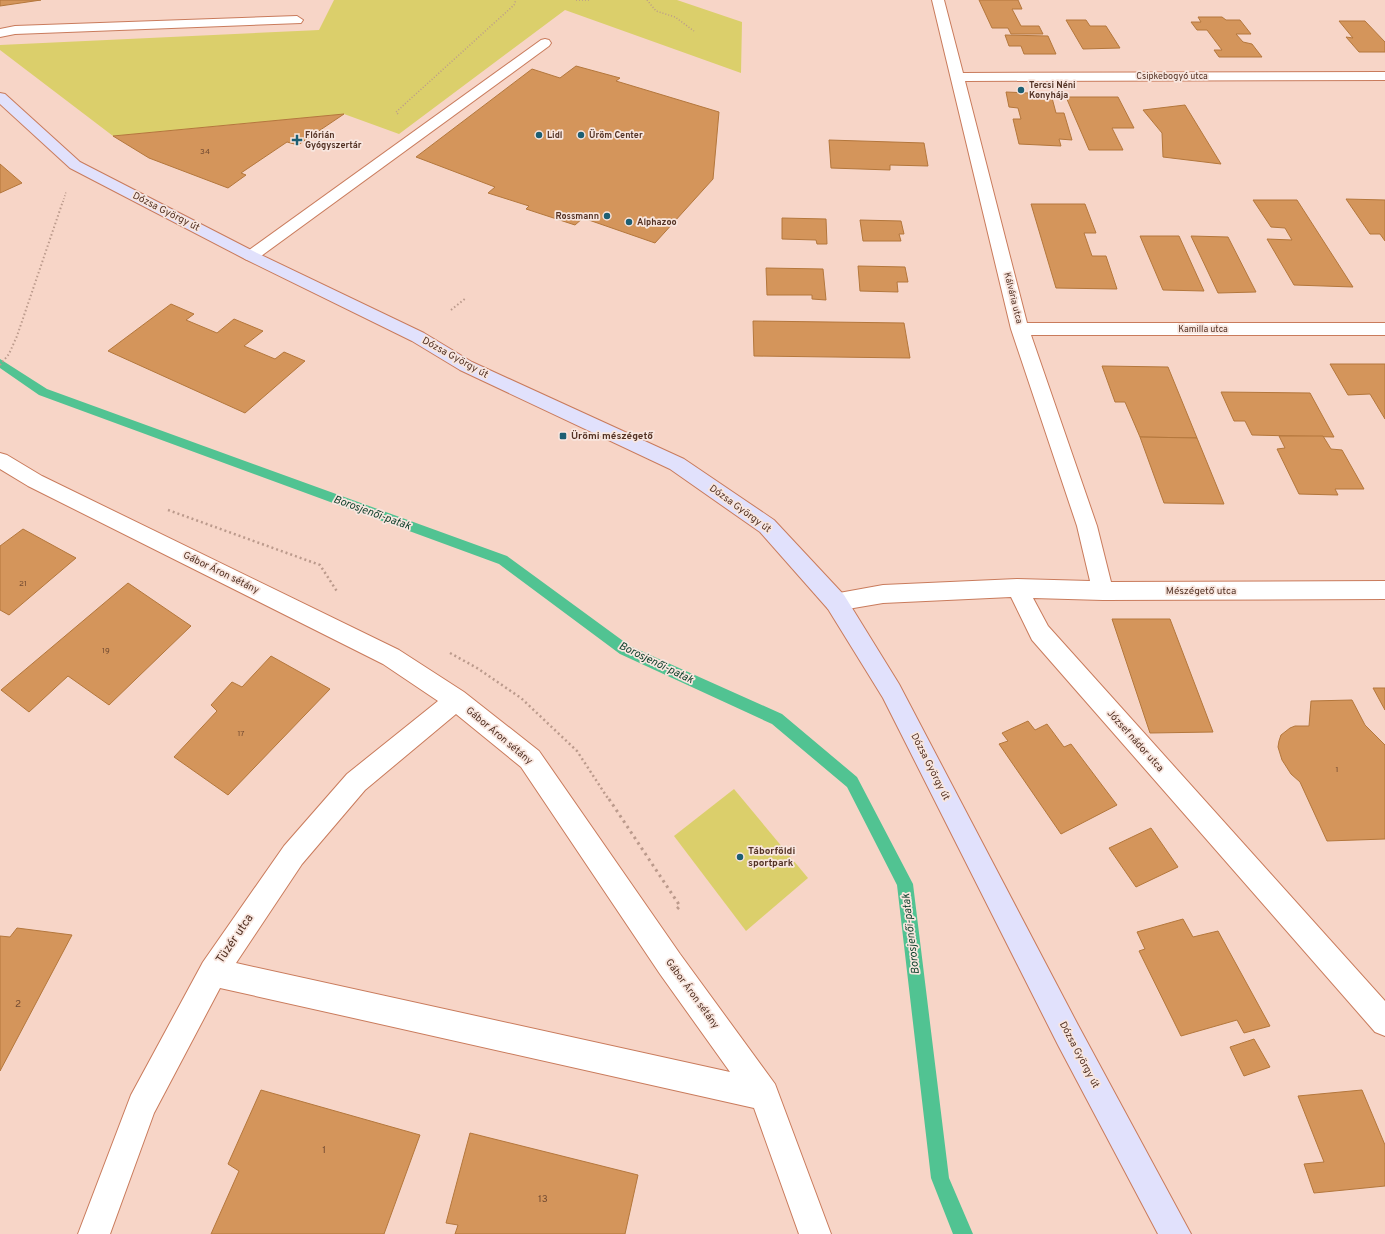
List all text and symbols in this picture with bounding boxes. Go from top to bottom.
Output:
street label: Csipkebogyó utca [1136,71,1208,82]
place label: Tercsi Néni Konyhája [1029,80,1076,101]
marker: Tercsi Néni Konyhája [1016,85,1026,95]
place label: Üröm Center [589,128,643,141]
place label: Flórián Gyógyszertár [305,130,362,151]
marker: Lidl [534,130,544,140]
place label: Lidl [547,130,562,141]
marker: Üröm Center [576,130,586,140]
marker: Flórián Gyógyszertár [292,135,302,145]
house number: 34 [200,147,210,157]
street label: Dózsa György út [130,189,202,235]
place label: Rossmann [556,211,599,222]
marker: Rossmann [602,211,612,221]
marker: Alphazoo [624,217,634,227]
place label: Alphazoo [637,217,677,228]
street label: Kálvária utca [1001,271,1025,325]
street label: Kamilla utca [1178,324,1228,335]
street label: Dózsa György út [420,334,491,382]
place label: Ürömi mészégető [571,429,654,443]
marker: Ürömi mészégető [558,431,568,441]
street label: Dózsa György út [706,482,774,536]
water label: Borosjenői-patak [331,493,413,534]
street label: Gábor Áron sétány [181,549,261,597]
house number: 21 [19,579,27,589]
street label: Mészégető utca [1166,585,1236,598]
water label: Borosjenői-patak [616,639,696,687]
house number: 19 [102,646,110,656]
street label: Gábor Áron sétány [463,704,535,768]
street label: József nádor utca [1104,707,1166,775]
house number: 17 [237,729,245,739]
street label: Dózsa György út [907,731,953,803]
house number: 1 [1336,765,1338,775]
place label: Táborföldi sportpark [748,845,795,870]
marker: Táborföldi sportpark [735,852,745,862]
water label: Borosjenői-patak [899,892,923,975]
street label: Tüzér utca [213,911,257,967]
street label: Gábor Áron sétány [662,957,722,1031]
house number: 2 [15,998,21,1011]
street label: Dózsa György út [1056,1019,1102,1091]
house number: 1 [322,1144,326,1157]
house number: 13 [538,1193,548,1206]

